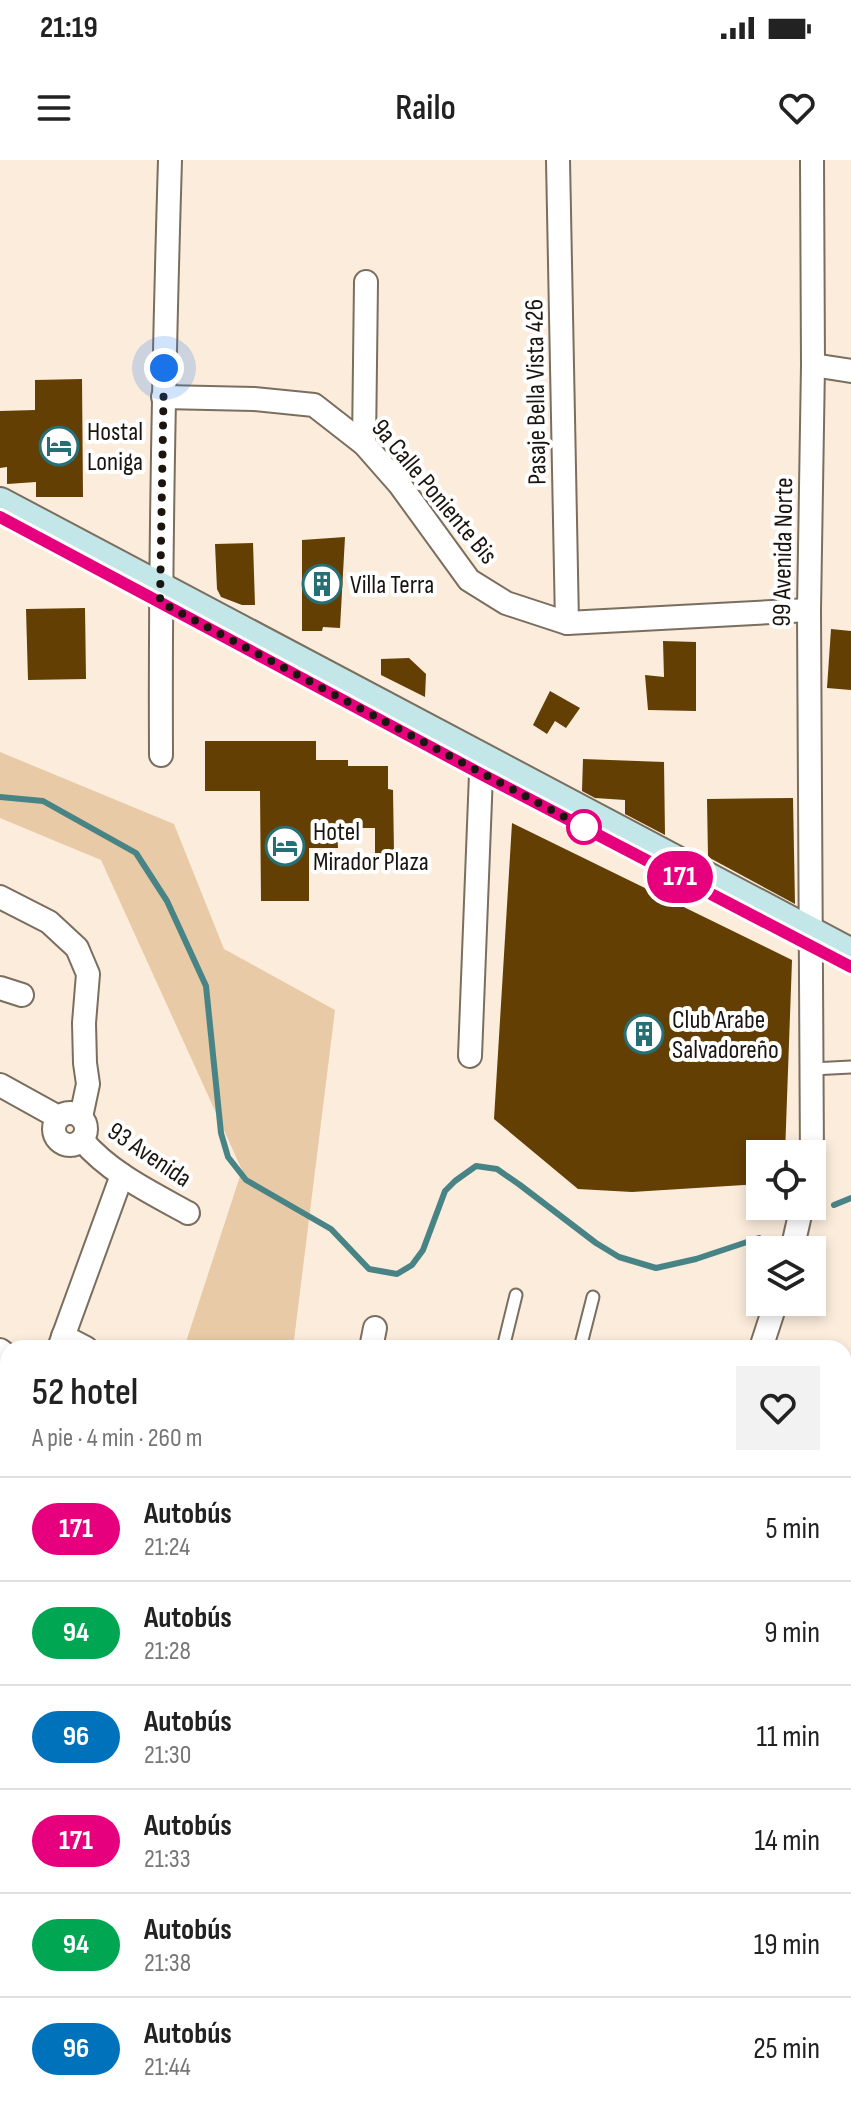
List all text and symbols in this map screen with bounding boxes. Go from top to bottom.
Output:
text: 21:19 [40,10,98,46]
icon: menu [32,86,76,130]
icon: heart [775,86,819,130]
text: Railo [395,87,456,130]
street label: Pasaje Bella Vista 426 [519,299,554,485]
your location [144,348,184,388]
street label: 9a Calle Poniente Bis [364,413,503,571]
place label: Hostal Loniga [87,417,143,478]
hotel icon: Hostal Loniga [38,425,80,467]
street label: 99 Avenida Norte [767,477,800,627]
building icon: Villa Terra [301,563,343,605]
place label: Villa Terra [350,570,434,601]
unlabelled marker [567,810,601,844]
place label: Hotel Mirador Plaza [313,817,429,878]
hotel icon: Hotel Mirador Plaza [264,825,306,867]
line badge: 171 [634,851,726,903]
text: 171 [663,860,697,893]
place label: Club Arabe Salvadoreño [672,1005,779,1066]
building icon: Club Arabe Salvadoreño [623,1013,665,1055]
street label: 93 Avenida [101,1116,197,1195]
map controls [746,1140,826,1316]
button: locate [746,1140,826,1220]
button: layers [746,1236,826,1316]
button: heart [736,1366,820,1450]
text: 52 hotel [32,1370,138,1415]
text: A pie · 4 min · 260 m [32,1423,202,1454]
text: Autobús [144,1496,232,1532]
text: 5 min [766,1511,820,1547]
text: 171 [59,1512,93,1545]
text: 21:24 [144,1532,190,1563]
text: Autobús [144,1600,232,1636]
text: 9 min [764,1615,820,1651]
text: 94 [63,1616,89,1649]
text: 21:28 [144,1636,191,1667]
text: Autobús [144,1704,232,1740]
text: 11 min [757,1719,820,1755]
text: 96 [63,1720,89,1753]
text: 21:30 [144,1740,191,1771]
text: Autobús [144,1808,232,1844]
text: 14 min [755,1823,820,1859]
text: 171 [59,1824,93,1857]
text: 21:33 [144,1844,191,1875]
text: Autobús [144,1912,232,1948]
text: 19 min [754,1927,820,1963]
text: 94 [63,1928,89,1961]
text: 21:38 [144,1948,191,1979]
text: Autobús [144,2016,232,2052]
text: 25 min [753,2031,820,2067]
text: 96 [63,2032,89,2065]
text: 21:44 [144,2052,191,2083]

